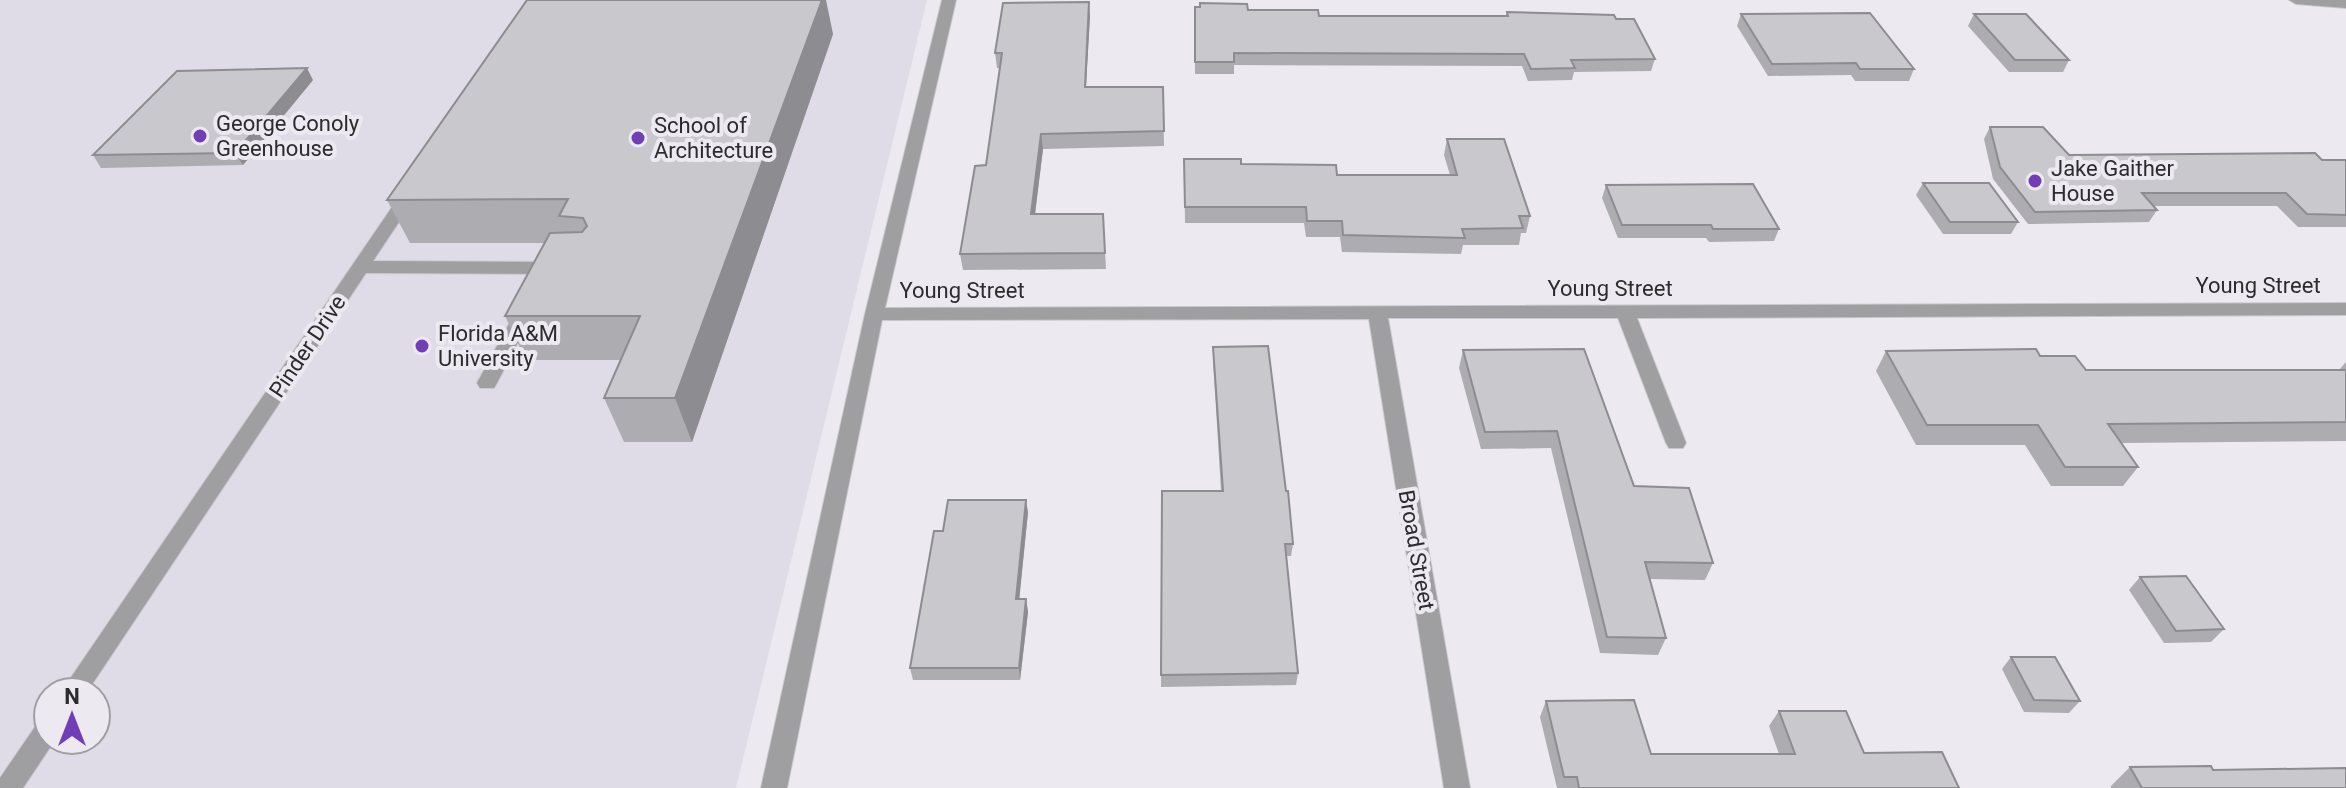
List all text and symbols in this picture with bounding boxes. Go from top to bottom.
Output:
place label: George Conoly Greenhouse [216,111,360,161]
place label: School of Architecture [654,113,773,163]
marker: George Conoly Greenhouse [191,127,209,145]
marker: School of Architecture [629,129,647,147]
place label: Jake Gaither House [2051,156,2174,206]
marker: Jake Gaither House [2026,172,2044,190]
street label: Young Street [2195,273,2321,298]
street label: Young Street [1547,276,1673,301]
street label: Young Street [899,278,1025,303]
street label: Pinder Drive [264,290,351,402]
place label: Florida A&M University [438,321,558,371]
marker: Florida A&M University [413,337,431,355]
street label: Broad Street [1394,488,1439,612]
north arrow [32,676,112,756]
text: N [64,684,80,709]

